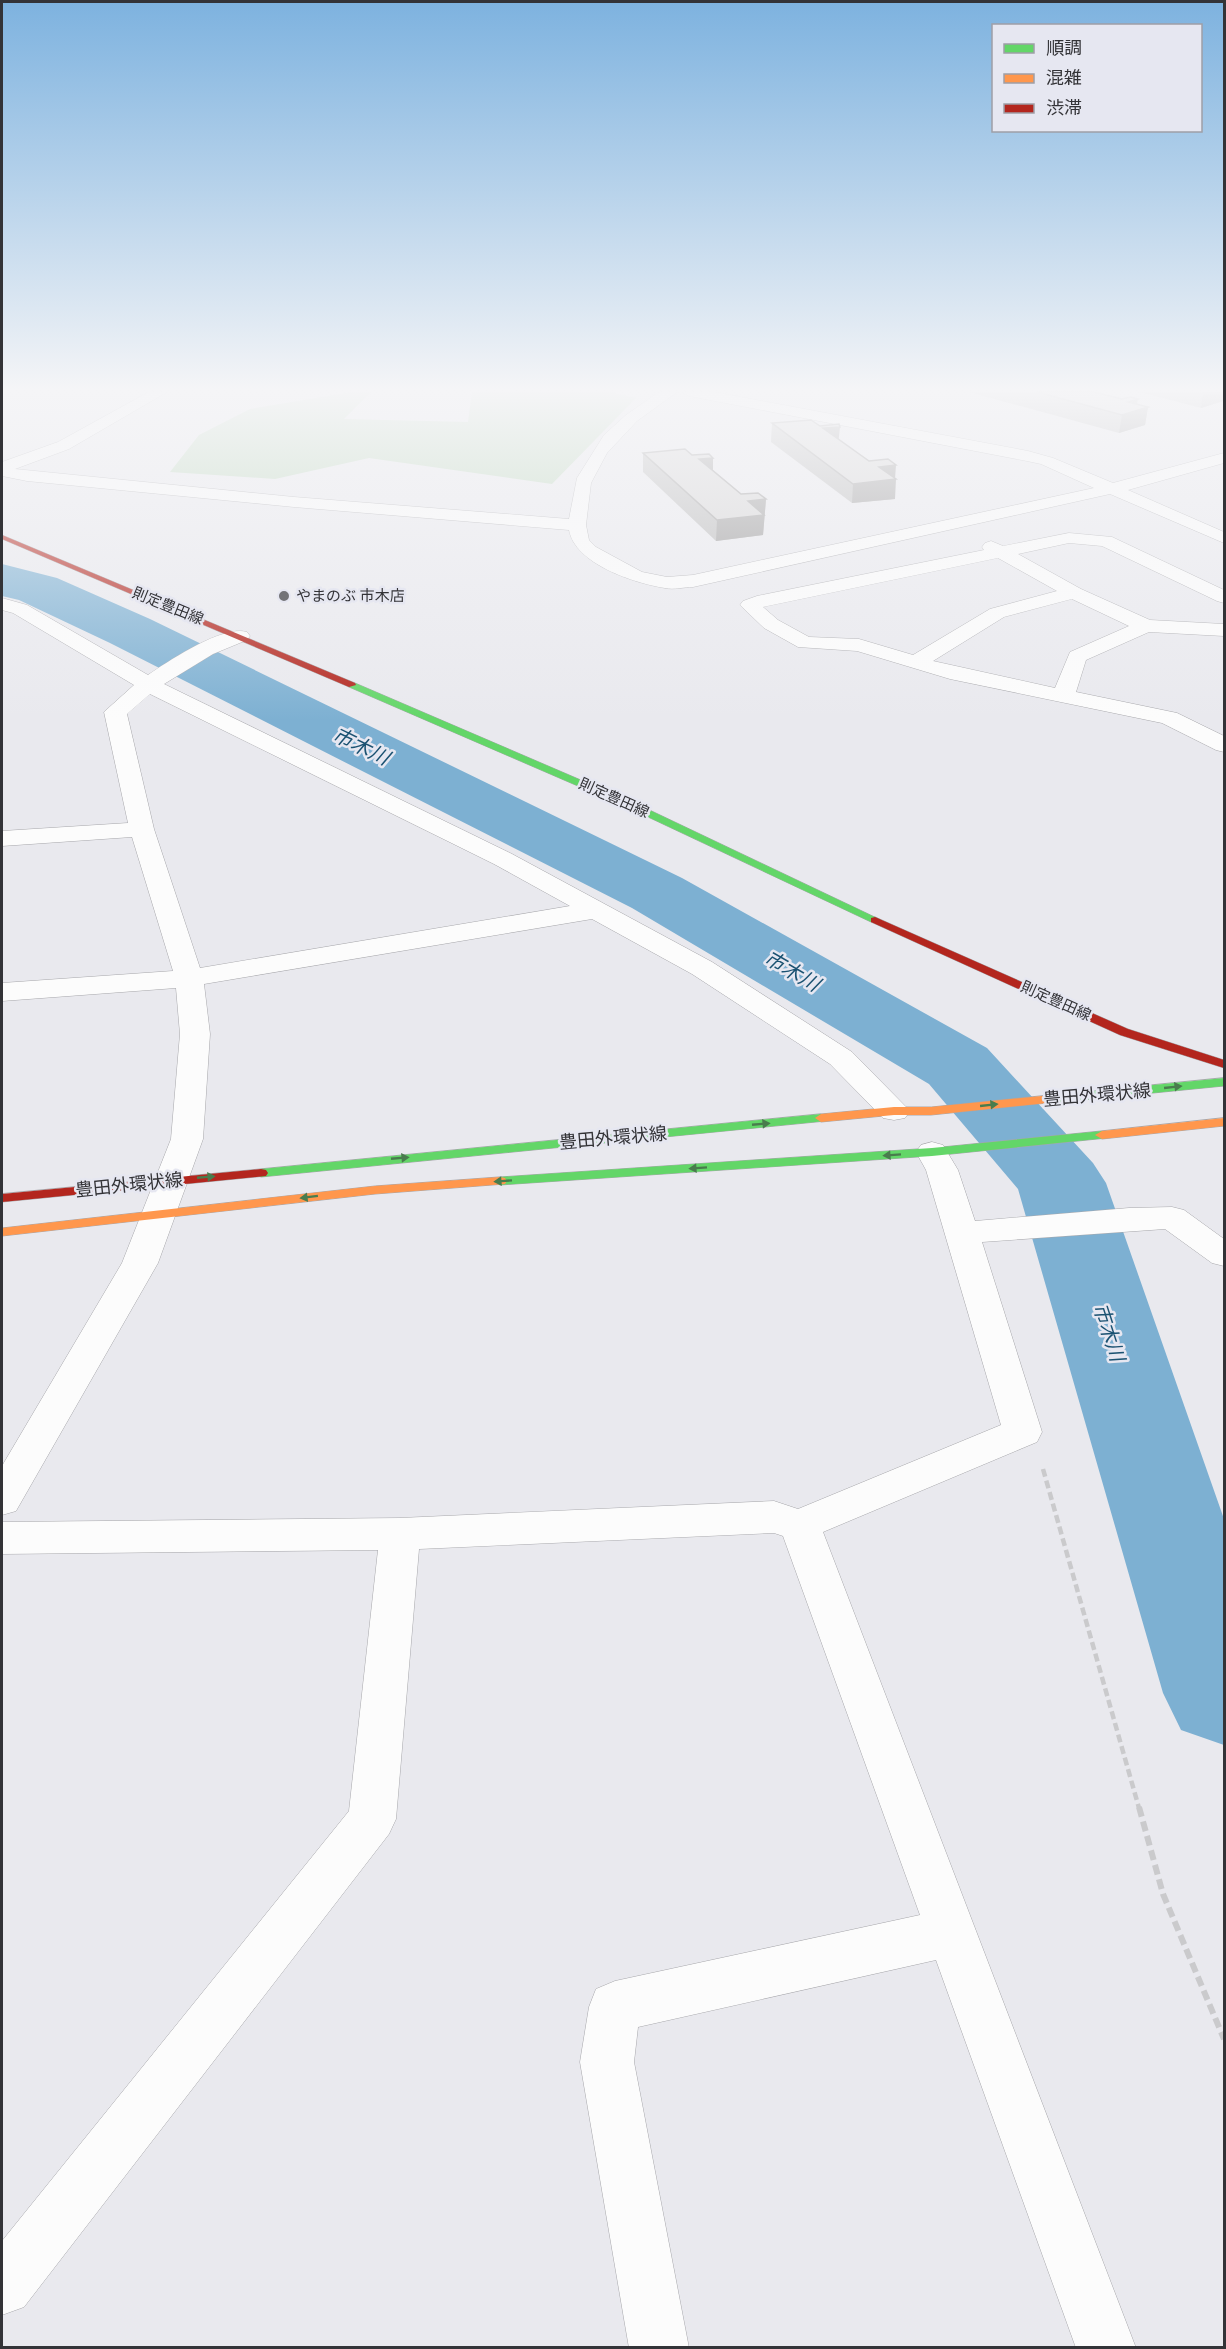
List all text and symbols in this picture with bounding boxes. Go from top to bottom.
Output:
legend [992,24,1202,132]
text: 順調 [1046,36,1082,58]
text: 混雑 [1046,66,1082,88]
text: 渋滞 [1046,96,1082,118]
street label: 則定豊田線 [130,583,207,627]
place label: やまのぶ 市木店 [296,586,405,604]
marker: やまのぶ 市木店 [277,589,291,603]
water label: 市木川 [329,721,395,770]
street label: 則定豊田線 [576,774,652,821]
water label: 市木川 [761,945,826,997]
street label: 則定豊田線 [1018,977,1094,1024]
street label: 豊田外環状線 [1042,1078,1152,1110]
one-way arrow [1163,1082,1182,1092]
one-way arrow [979,1100,998,1110]
one-way arrow [752,1119,771,1129]
street label: 豊田外環状線 [558,1121,668,1153]
one-way arrow [883,1150,902,1160]
one-way arrow [391,1153,410,1163]
one-way arrow [688,1163,707,1173]
street label: 豊田外環状線 [74,1167,184,1201]
one-way arrow [196,1172,215,1182]
one-way arrow [494,1176,513,1186]
one-way arrow [299,1193,318,1202]
water label: 市木川 [1089,1299,1131,1366]

